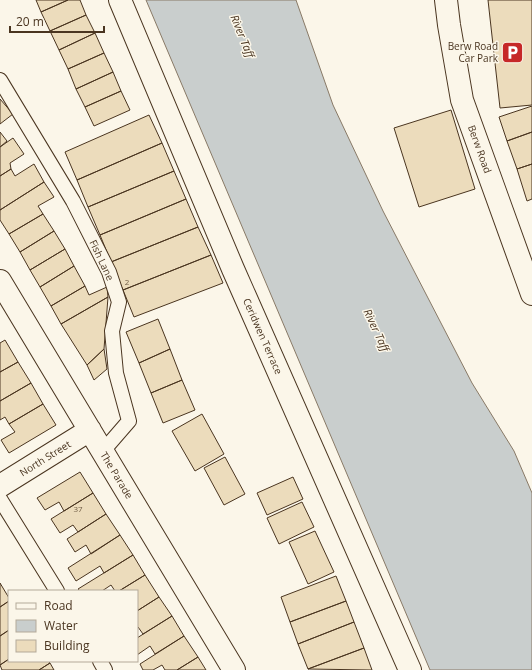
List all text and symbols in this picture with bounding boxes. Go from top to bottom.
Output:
scale bar [10,8,104,34]
water label: River Taff [228,12,259,62]
text: 20 m [16,13,44,30]
place label: Berw Road Car Park [448,39,499,65]
parking icon: Berw Road Car Park [500,39,526,65]
street label: Berw Road [465,123,495,175]
street label: Fish Lane [86,237,118,283]
house number: 2 [125,276,130,287]
street label: Ceridwen Terrace [240,296,286,377]
water label: River Taff [361,306,394,356]
street label: North Street [17,437,74,479]
street label: The Parade [97,449,137,502]
house number: 37 [73,503,83,514]
legend [8,590,138,662]
text: Road [44,597,73,614]
text: Water [44,617,78,634]
text: Building [44,637,90,654]

